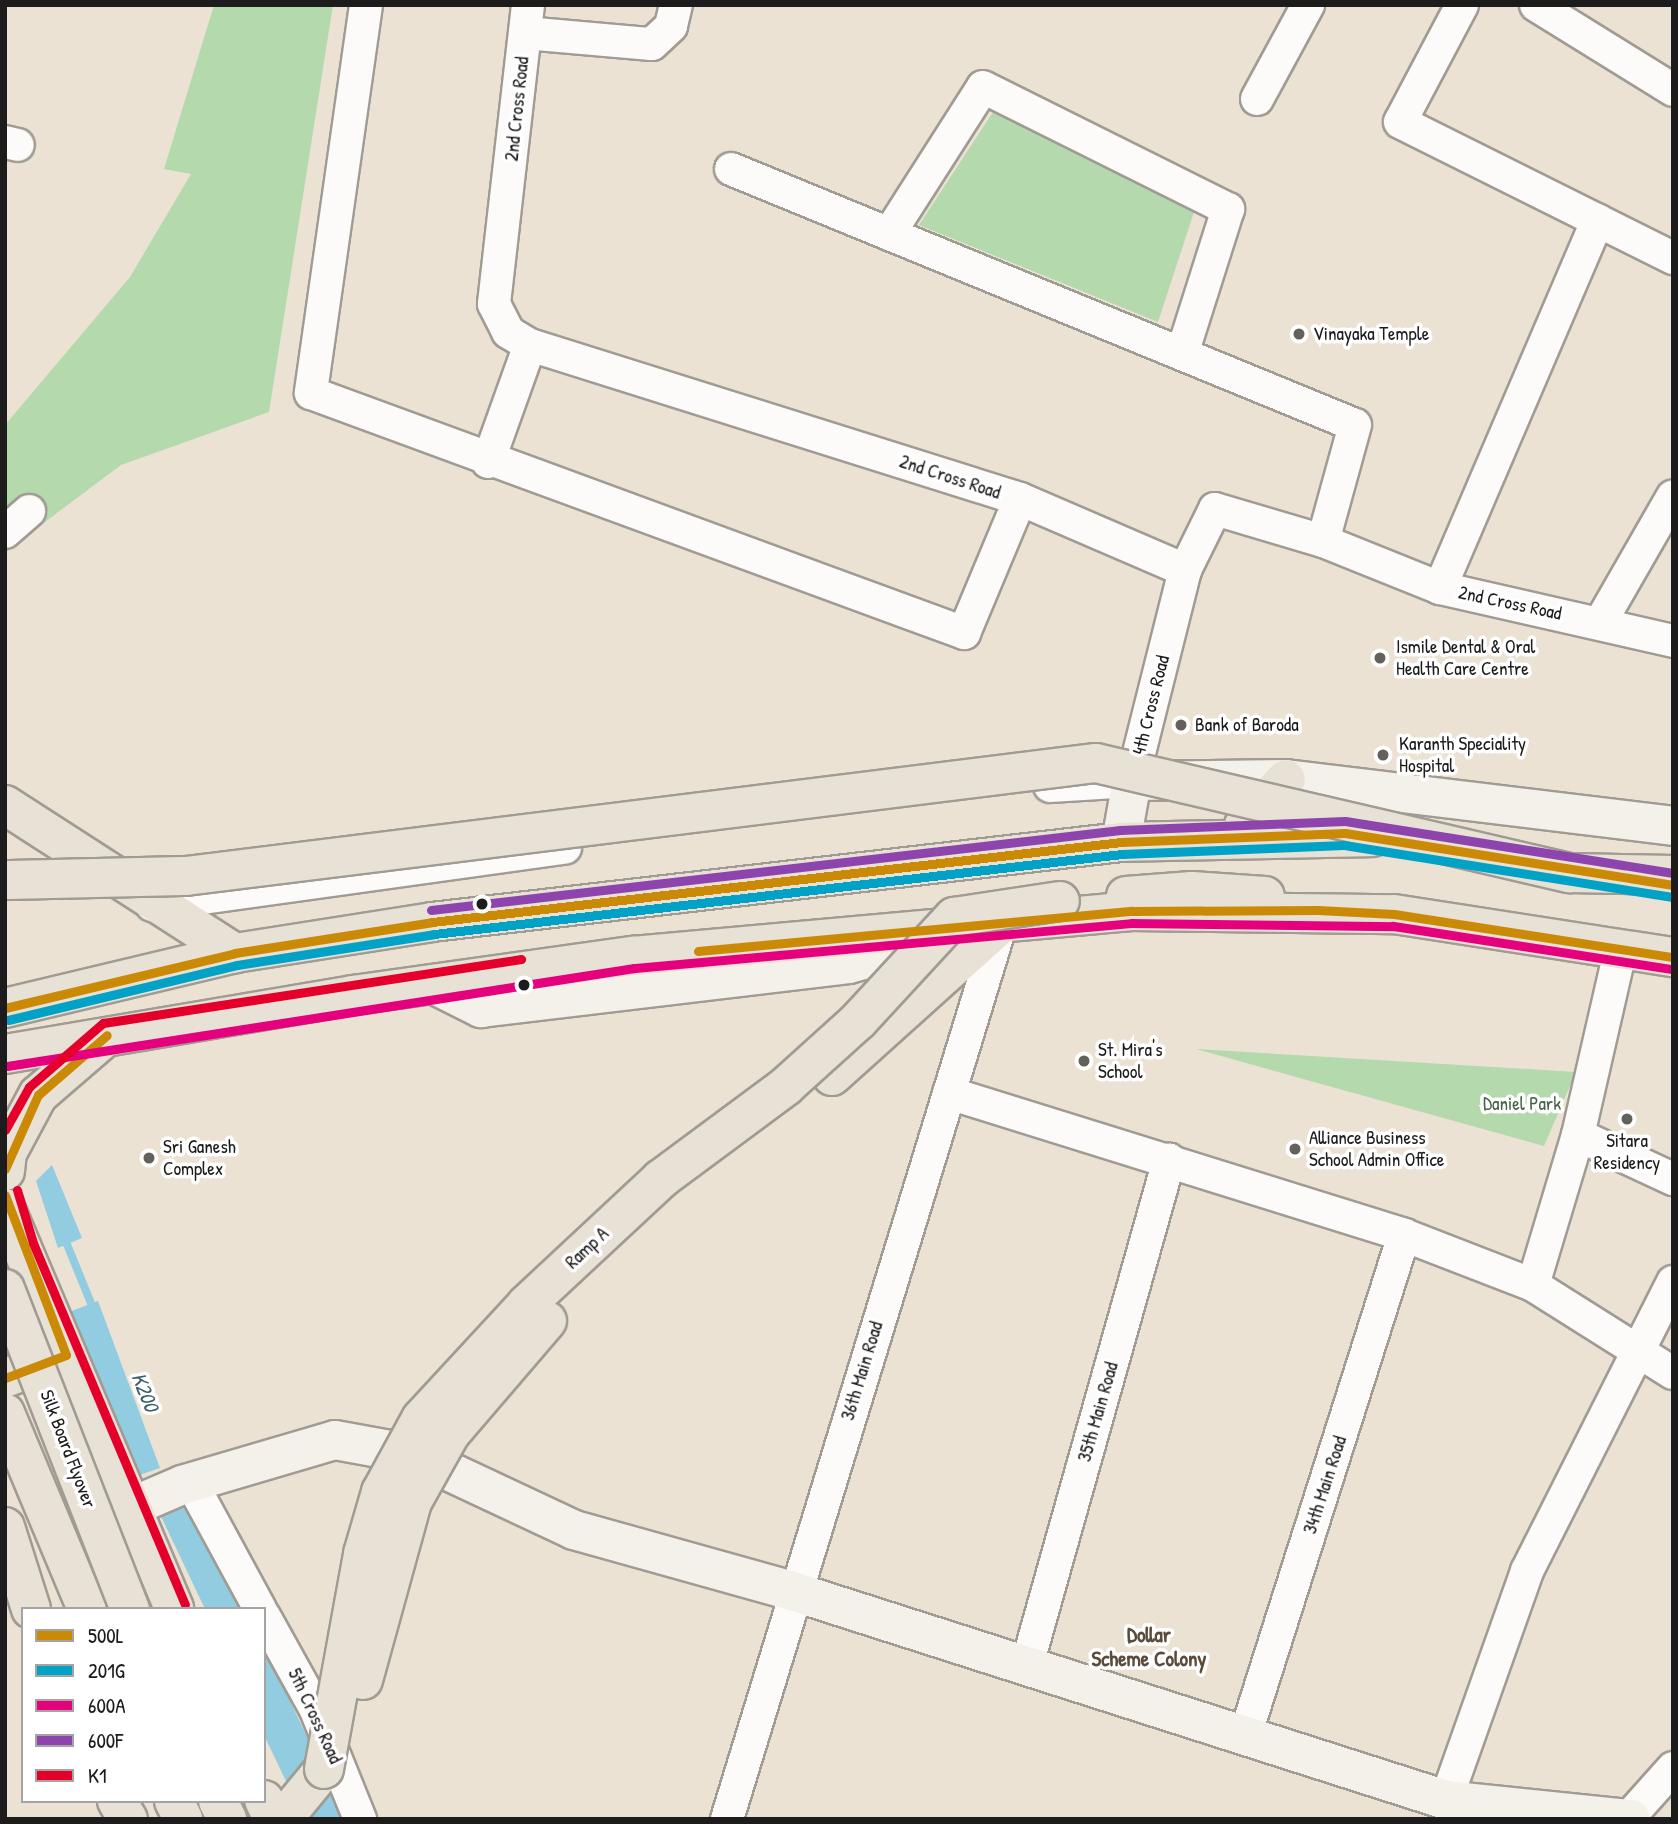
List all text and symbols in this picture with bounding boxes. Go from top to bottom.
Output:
street label: 2nd Cross Road [500,56,534,162]
place label: Vinayaka Temple [1313,323,1429,345]
marker: Vinayaka Temple [1291,326,1307,342]
street label: 2nd Cross Road [897,450,1003,504]
street label: 2nd Cross Road [1456,581,1564,625]
place label: Ismile Dental & Oral Health Care Centre [1396,636,1535,680]
marker: Ismile Dental & Oral Health Care Centre [1370,648,1390,668]
street label: 4th Cross Road [1128,653,1174,757]
place label: Bank of Baroda [1195,714,1299,736]
marker: Bank of Baroda [1173,717,1189,733]
place label: Karanth Speciality Hospital [1399,733,1526,777]
marker: Karanth Speciality Hospital [1373,745,1393,765]
unlabelled marker [475,897,489,911]
unlabelled marker [517,978,531,992]
place label: St. Mira's School [1098,1039,1162,1083]
marker: St. Mira's School [1076,1053,1092,1069]
park label: Daniel Park [1483,1093,1561,1115]
marker: Sitara Residency [1619,1111,1635,1127]
place label: Alliance Business School Admin Office [1309,1127,1444,1171]
place label: Sitara Residency [1594,1130,1660,1174]
place label: Sri Ganesh Complex [163,1136,236,1180]
marker: Alliance Business School Admin Office [1287,1141,1303,1157]
marker: Sri Ganesh Complex [141,1150,157,1166]
street label: Ramp A [561,1222,613,1274]
street label: 36th Main Road [836,1319,888,1423]
street label: 35th Main Road [1073,1360,1123,1464]
water label: K200 [126,1369,164,1415]
street label: Silk Board Flyover [35,1387,101,1511]
street label: 34th Main Road [1298,1433,1352,1537]
legend [21,1607,266,1803]
text: 500L [88,1621,124,1650]
district label: Dollar Scheme Colony [1092,1622,1206,1672]
text: 201G [88,1656,125,1685]
street label: 5th Cross Road [283,1665,347,1767]
text: 600A [88,1691,125,1720]
text: 600F [88,1726,123,1755]
text: K1 [88,1761,107,1790]

